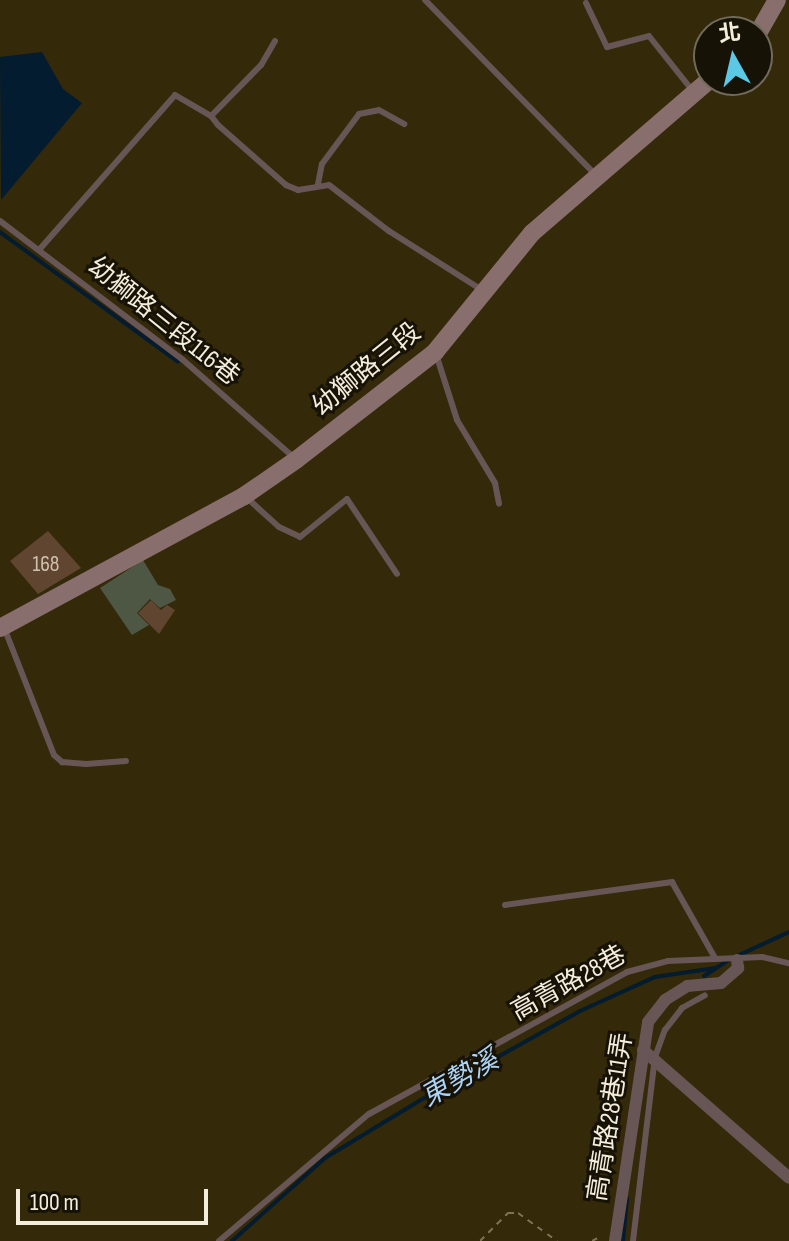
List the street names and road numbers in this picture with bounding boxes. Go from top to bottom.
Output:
street label: 幼獅路三段116巷 [81,251,245,393]
street label: 幼獅路三段 [307,317,427,423]
street label: 高青路28巷 [506,940,632,1028]
street label: 高青路28巷11弄 [582,1030,640,1204]

